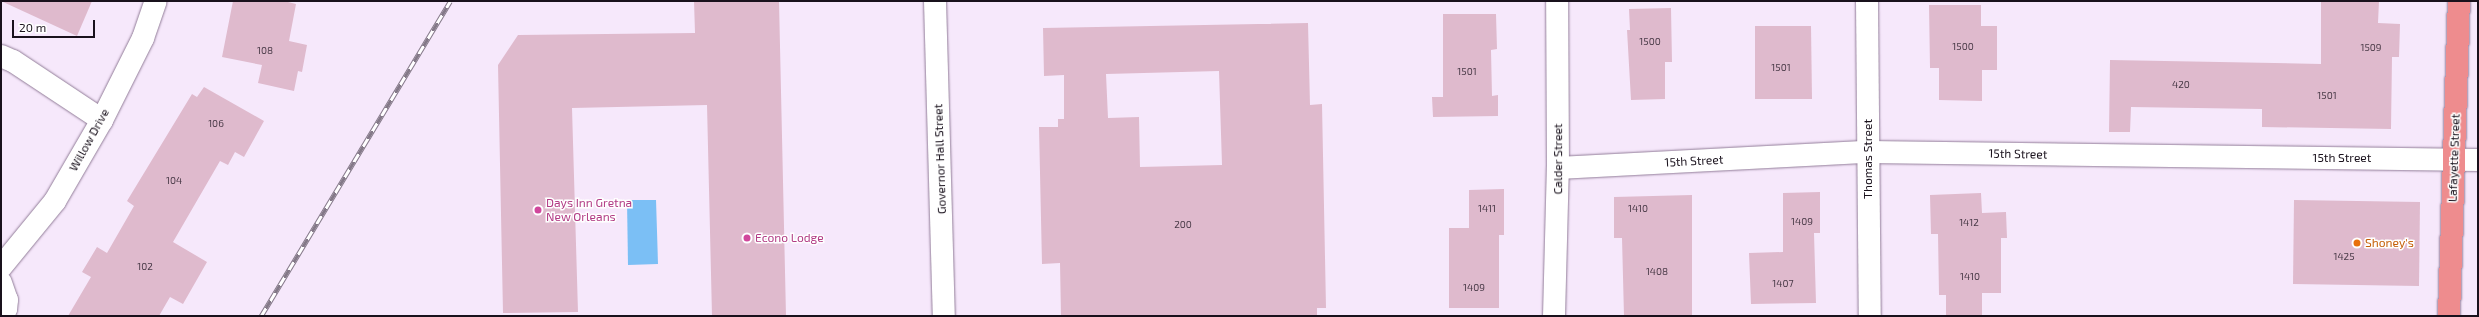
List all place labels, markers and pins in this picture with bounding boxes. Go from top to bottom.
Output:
place label: Days Inn Gretna New Orleans [546,196,632,224]
marker: Days Inn Gretna New Orleans [533,205,543,215]
place label: Econo Lodge [755,231,824,245]
marker: Econo Lodge [742,233,752,243]
place label: Shoney's [2365,236,2414,250]
marker: Shoney's [2352,238,2362,248]

